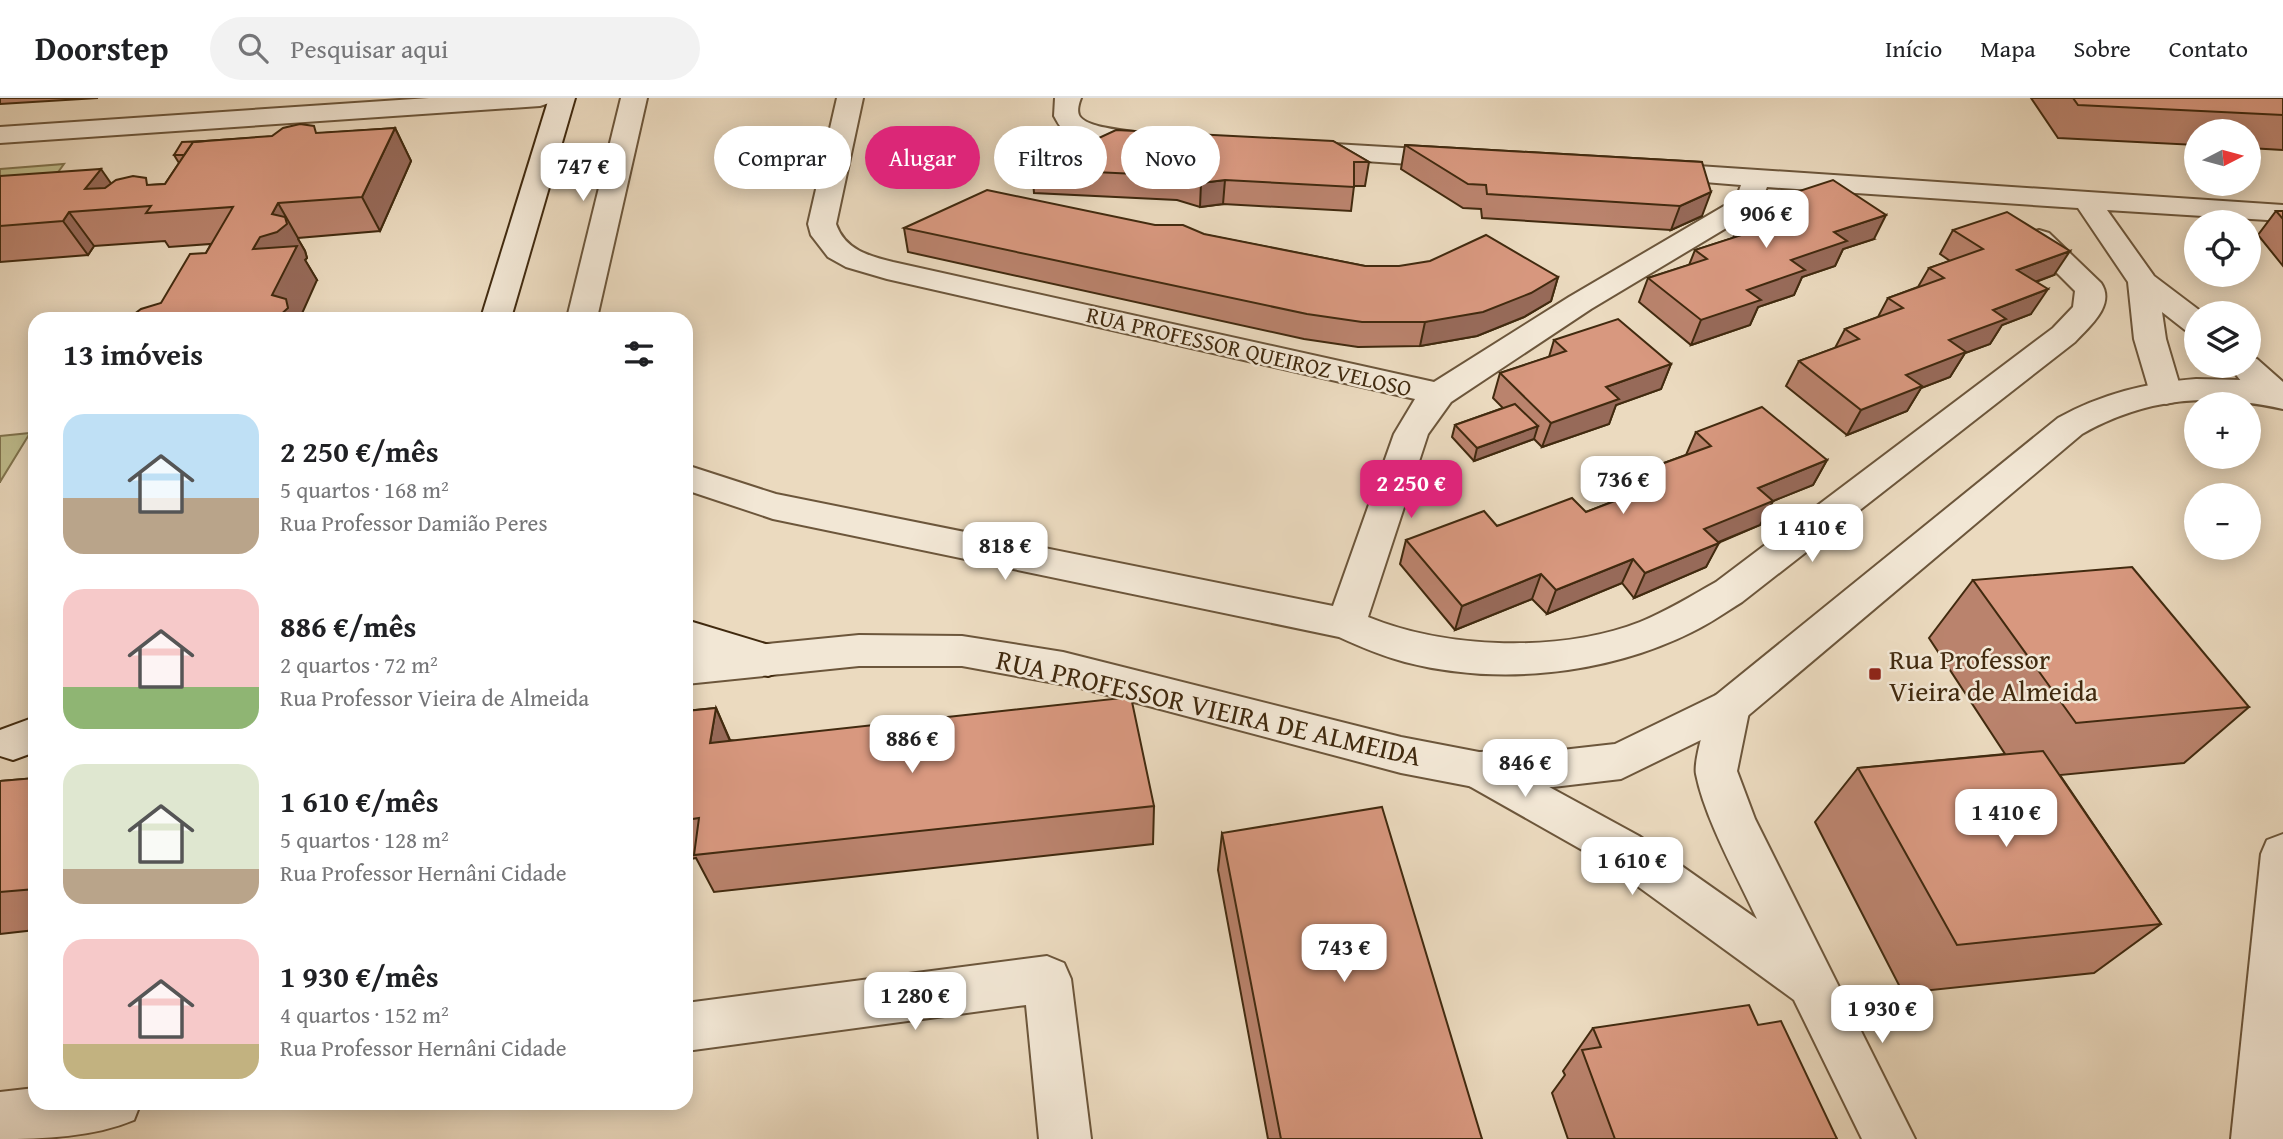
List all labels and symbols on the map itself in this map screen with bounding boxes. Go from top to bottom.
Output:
north arrow [2184,119,2261,196]
pin: 747 € [534,144,632,203]
pin: 906 € [1717,190,1815,250]
street label: RUA PROFESSOR QUEIROZ VELOSO [1083,297,1415,405]
pin: 736 € [1574,456,1672,516]
pin: 2 250 € [1346,460,1476,520]
pin: 1 410 € [1747,504,1877,564]
pin: 818 € [956,522,1054,582]
street label: RUA PROFESSOR VIEIRA DE ALMEIDA [993,638,1425,776]
place label: Rua Professor Vieira de Almeida [1889,638,2099,711]
marker: Rua Professor Vieira de Almeida [1867,666,1883,682]
pin: 886 € [863,716,961,775]
pin: 846 € [1476,740,1574,799]
pin: 1 410 € [1941,790,2071,849]
pin: 1 610 € [1567,838,1697,897]
pin: 743 € [1295,924,1393,984]
pin: 1 280 € [850,972,980,1032]
pin: 1 930 € [1817,986,1947,1045]

